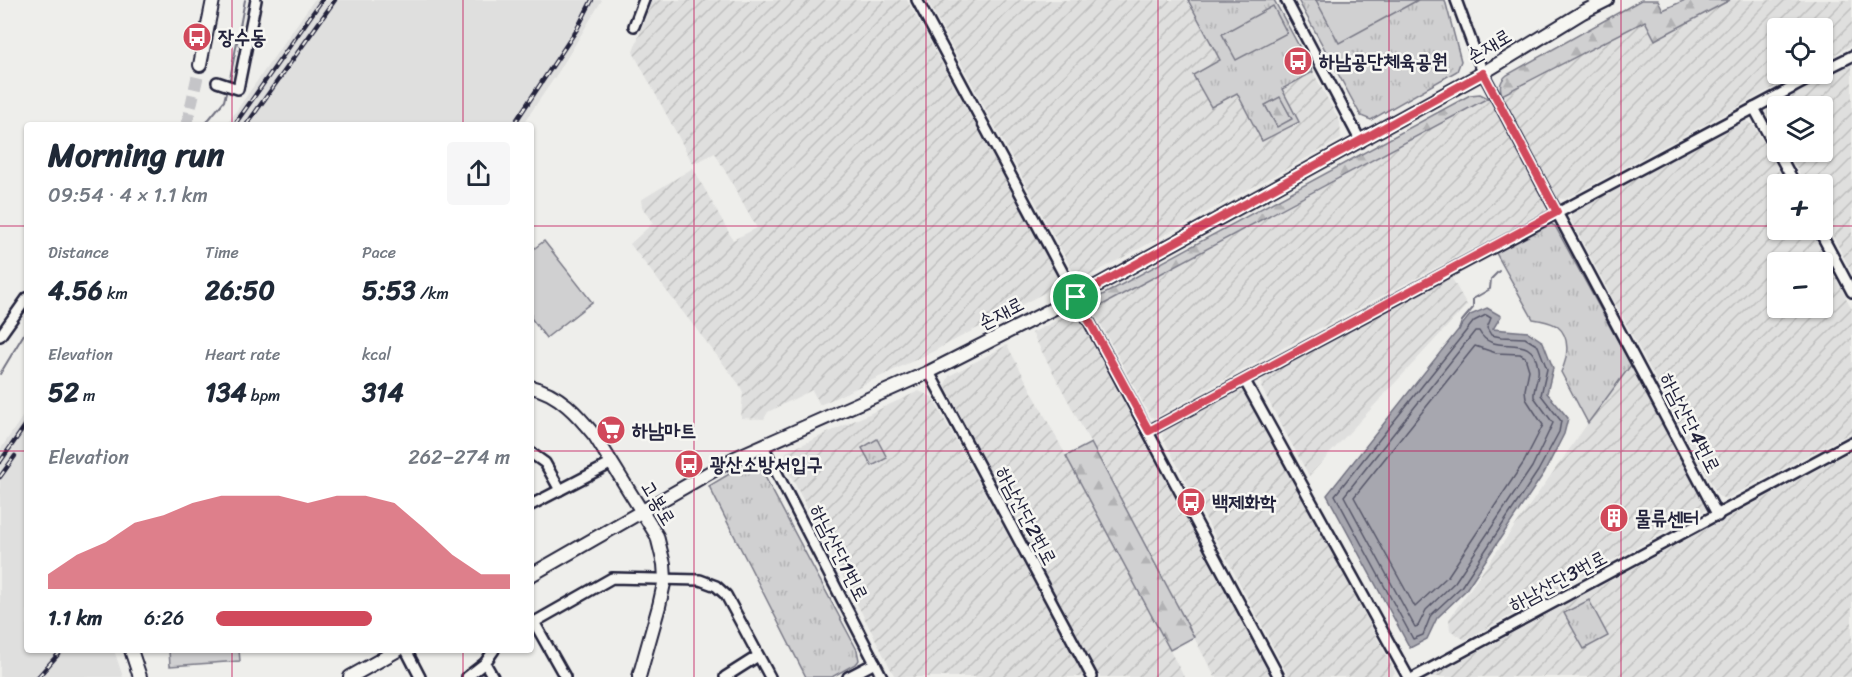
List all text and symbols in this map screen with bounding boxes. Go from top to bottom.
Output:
map controls [1767,18,1833,318]
button: locate [1767,18,1833,84]
street label: 손재로 [1459,19,1519,73]
place label: 장수동 [218,20,266,55]
bus stop icon: 장수동 [181,21,213,53]
place label: 하남공단체육공원 [1319,44,1448,79]
bus stop icon: 하남공단체육공원 [1282,45,1314,77]
button: layers [1767,96,1833,162]
text: Morning run [48,126,224,184]
button: share [447,142,510,205]
button: + [1767,174,1833,240]
text: 09:54 · 4 × 1.1 km [48,178,208,213]
text: Distance [48,238,109,267]
text: Time [205,238,239,267]
text: Pace [362,238,396,267]
button: − [1767,252,1833,318]
text: 4.56 [48,267,103,313]
text: 26:50 [205,267,275,313]
text: 5:53 [362,267,416,313]
pin [1050,271,1101,322]
text: km [103,279,128,308]
text: /km [416,279,449,308]
icon: arrive [1059,280,1092,313]
street label: 손재로 [972,286,1030,340]
text: Elevation [48,340,113,369]
text: Heart rate [205,340,280,369]
text: kcal [362,340,391,369]
street label: 하남산단4번로 [1650,366,1730,480]
text: 52 [48,369,79,415]
text: 134 [205,369,247,415]
text: 314 [362,369,404,415]
text: m [79,381,95,410]
text: bpm [247,381,280,410]
place label: 하남마트 [632,413,696,448]
supermarket icon: 하남마트 [595,414,627,446]
text: Elevation [48,440,129,475]
text: 262–274 m [408,440,510,475]
place label: 광산소방서입구 [710,447,823,482]
bus stop icon: 광산소방서입구 [673,448,705,480]
street label: 하남산단2번로 [985,460,1067,572]
street label: 고봉로 [631,473,685,533]
place label: 백제화학 [1212,485,1276,520]
bus stop icon: 백제화학 [1175,486,1207,518]
street label: 하남산단1번로 [800,498,878,608]
place label: 물류센터 [1635,501,1699,536]
building icon: 물류센터 [1598,502,1630,534]
street label: 하남산단3번로 [1502,540,1614,622]
text: 1.1 km [48,601,102,636]
text: 6:26 [144,601,184,636]

